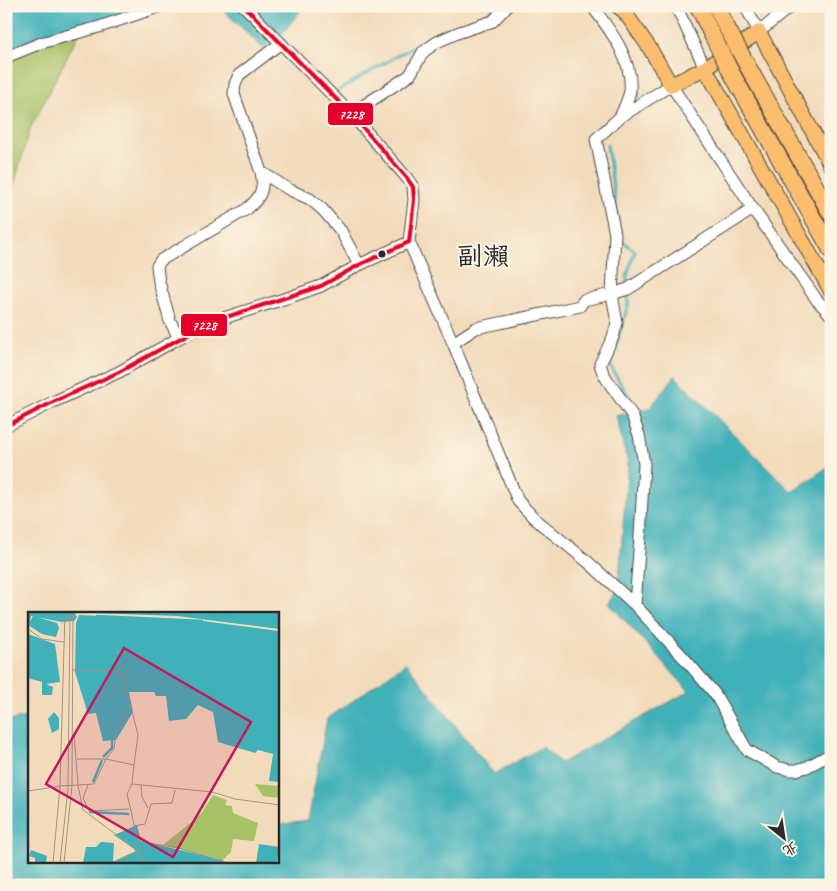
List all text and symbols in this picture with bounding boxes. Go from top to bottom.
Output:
line badge: 7228 [327,102,374,126]
text: 7228 [338,106,365,123]
district label: 副瀨 [457,240,509,273]
unlabelled marker [377,249,387,259]
line badge: 7228 [180,313,228,337]
text: 7228 [191,317,218,334]
inset map [28,612,279,864]
north arrow [760,814,810,864]
text: 北 [780,838,801,860]

